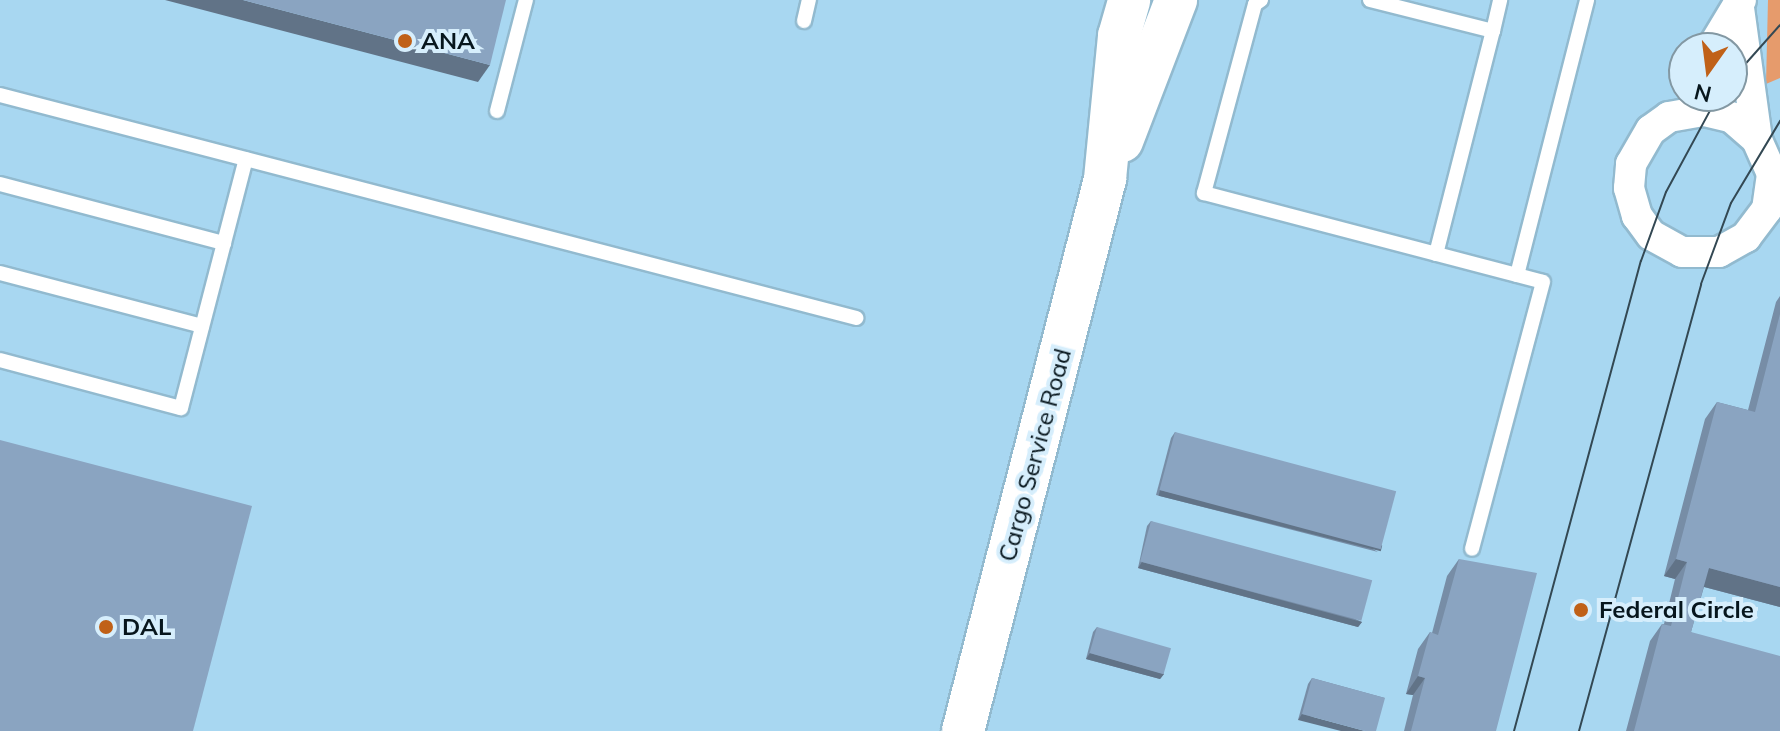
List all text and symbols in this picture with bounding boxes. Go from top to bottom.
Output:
place label: ANA [421,27,475,55]
marker: ANA [396,32,414,50]
north arrow [1668,32,1748,112]
text: N [1691,78,1714,109]
street label: Cargo Service Road [993,345,1077,565]
place label: Federal Circle [1599,596,1754,624]
marker: Federal Circle [1570,599,1592,621]
place label: DAL [122,613,171,641]
marker: DAL [97,618,115,636]

